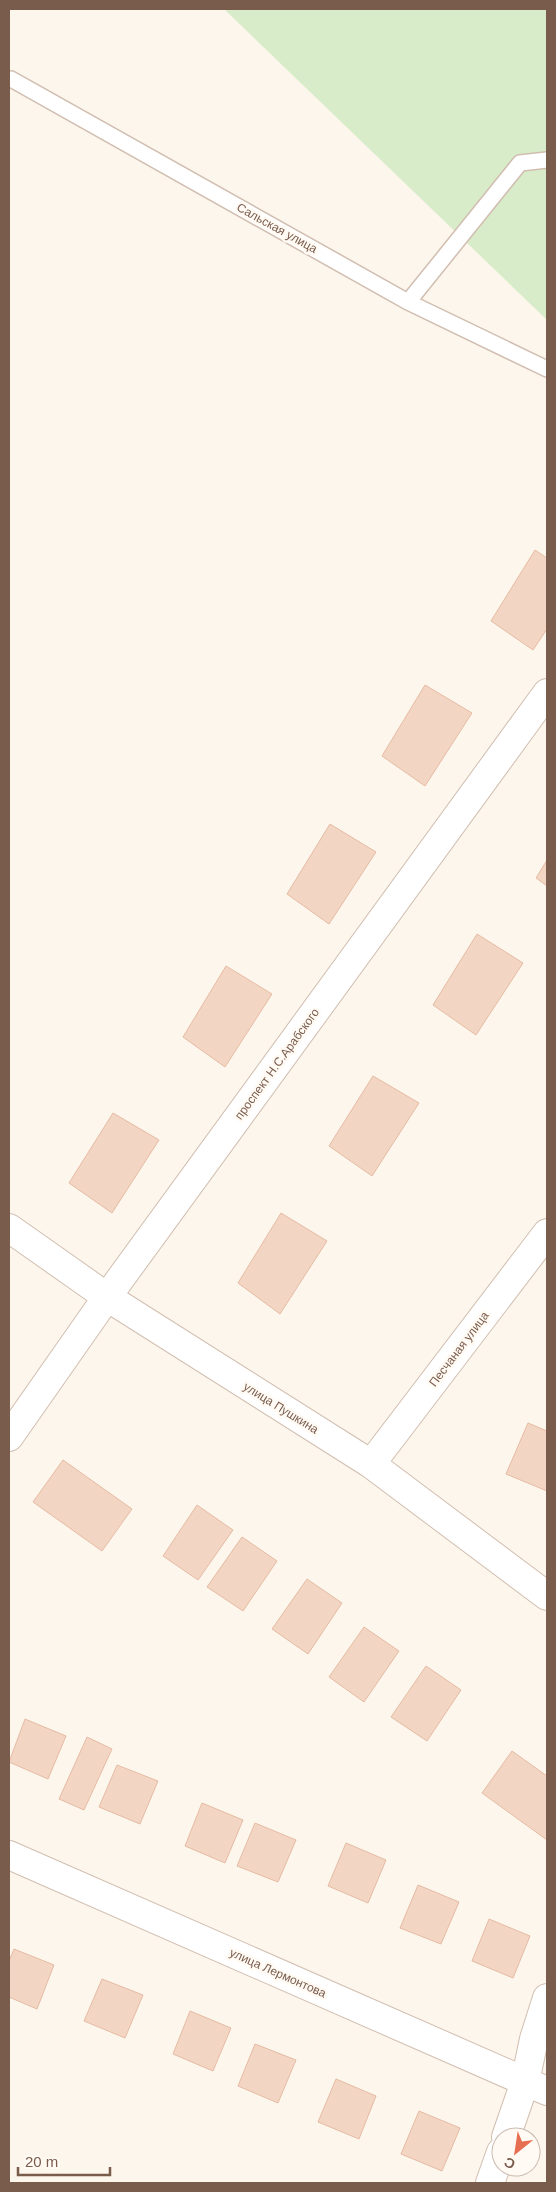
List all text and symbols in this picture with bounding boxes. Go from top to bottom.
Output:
street label: Сальская улица [234,200,320,256]
street label: проспект Н.С.Арабского [232,1005,322,1122]
street label: Песчаная улица [426,1309,492,1389]
street label: улица Пушкина [241,1379,321,1437]
street label: улица Лермонтова [228,1945,329,2001]
north arrow [491,2127,541,2177]
scale bar [18,2144,110,2176]
text: 20 m [25,2153,58,2170]
text: С [501,2154,518,2173]

